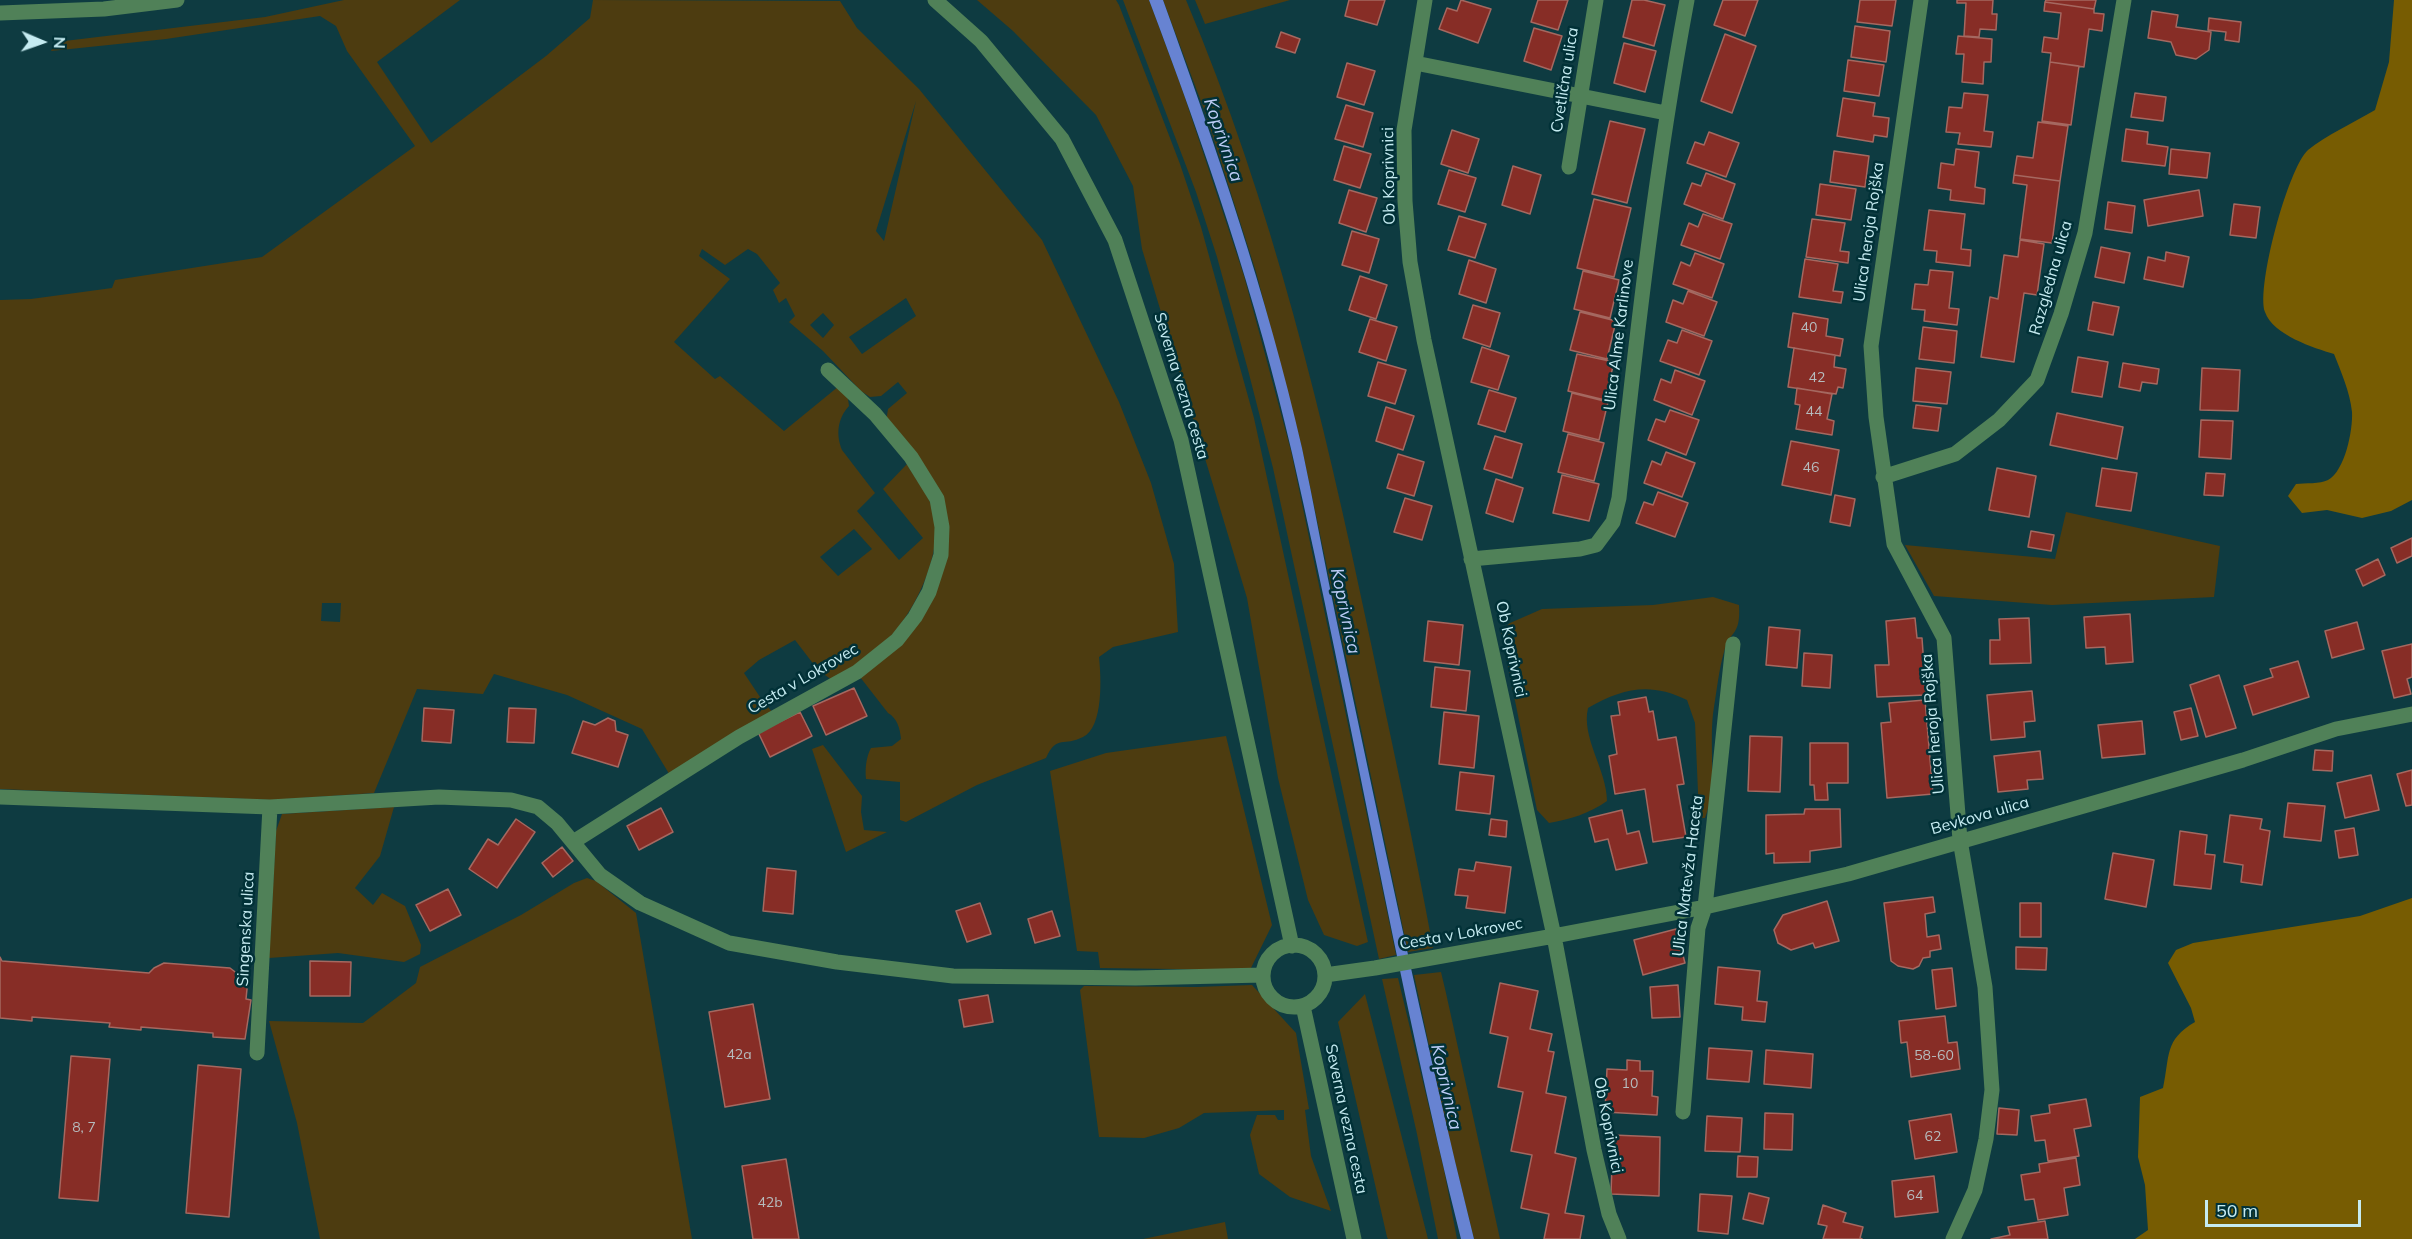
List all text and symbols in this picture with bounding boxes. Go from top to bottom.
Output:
north arrow [12,12,72,72]
street label: Cvetlična ulica [1547,26,1583,134]
text: N [50,36,70,49]
water label: Koprivnica [1199,95,1247,185]
street label: Ob Koprivnici [1379,127,1399,225]
street label: Ulica heroja Rojška [1850,161,1888,303]
street label: Razgledna ulica [2026,219,2076,337]
street label: Ulica Alme Karlinove [1600,258,1638,412]
street label: Severna vezna cesta [1150,310,1212,462]
house number: 40 [1801,320,1817,336]
house number: 42 [1809,370,1825,386]
house number: 44 [1806,404,1822,420]
house number: 46 [1803,460,1819,476]
water label: Koprivnica [1325,566,1365,656]
street label: Ob Koprivnici [1491,599,1531,699]
street label: Cesta v Lokrovec [744,640,862,718]
street label: Ulica heroja Rojška [1917,653,1949,795]
street label: Bevkova ulica [1929,793,2031,839]
street label: Ulica Matevža Haceta [1669,794,1707,958]
street label: Singenska ulica [233,871,259,987]
street label: Cesta v Lokrovec [1398,914,1524,954]
street label: Severna vezna cesta [1321,1042,1371,1196]
water label: Koprivnica [1426,1042,1466,1132]
house number: 42a [726,1047,752,1063]
house number: 58-60 [1914,1048,1954,1064]
street label: Ob Koprivnici [1589,1075,1627,1175]
house number: 10 [1622,1076,1638,1092]
house number: 8, 7 [72,1120,96,1136]
house number: 62 [1925,1129,1941,1145]
house number: 64 [1907,1188,1923,1204]
scale bar [2208,1188,2364,1226]
house number: 42b [757,1195,783,1211]
text: 50 m [2216,1199,2258,1222]

